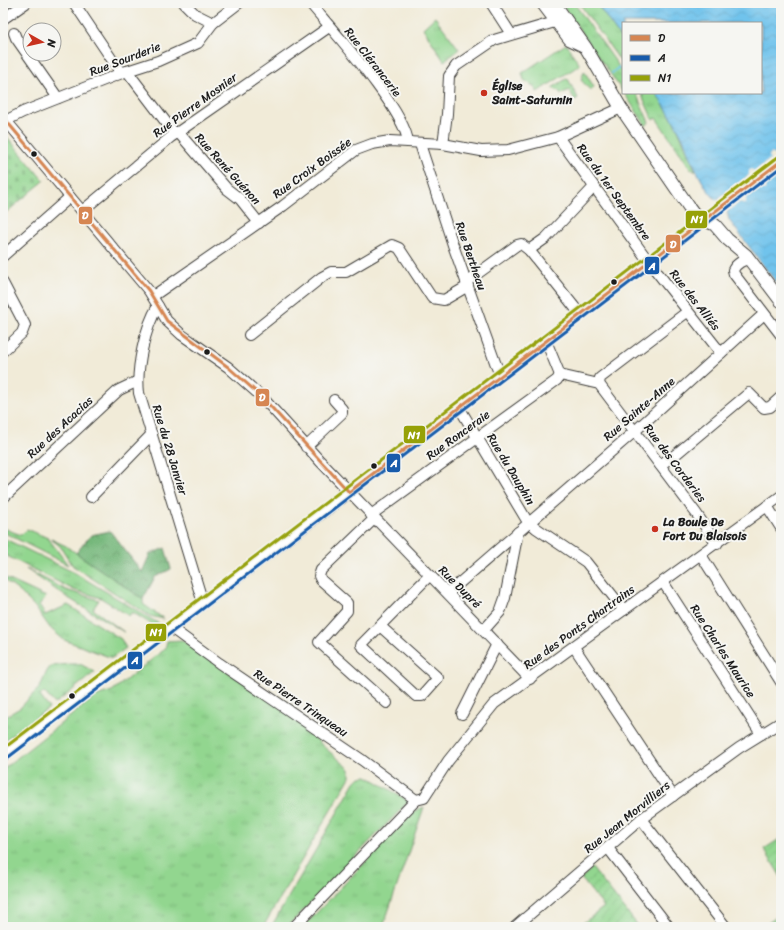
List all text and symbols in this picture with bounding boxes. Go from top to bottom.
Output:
north arrow [22,22,62,62]
street label: Rue Clérancerie [339,22,408,102]
legend [622,22,762,94]
text: D [658,27,666,49]
street label: Rue Sourderie [86,35,164,83]
text: N [41,37,61,49]
text: A [657,47,666,69]
street label: Rue Pierre Mosnier [148,66,243,143]
text: N1 [658,67,671,89]
place label: Église Saint-Saturnin [491,75,573,111]
marker: Église Saint-Saturnin [479,88,489,98]
street label: Rue René Guénon [189,128,267,211]
street label: Rue Croix Boissée [268,132,356,204]
street label: Rue du 1er Septembre [571,139,657,245]
unlabelled marker [29,149,39,159]
line badge: D [78,206,93,225]
text: D [82,206,89,225]
line badge: N1 [685,210,708,229]
text: N1 [690,210,703,229]
street label: Rue Bertheau [449,219,493,294]
line badge: D [665,234,681,253]
text: D [670,235,677,254]
line badge: A [644,256,660,275]
text: A [647,257,656,276]
street label: Rue des Alliés [664,264,727,336]
unlabelled marker [609,277,619,287]
unlabelled marker [202,347,212,357]
street label: Rue Sainte-Anne [598,371,680,447]
line badge: D [255,388,270,407]
text: D [259,388,266,407]
street label: Rue des Acacias [22,390,99,464]
street label: Rue du 28 Janvier [146,402,195,499]
street label: Rue Ronceraie [421,404,495,466]
street label: Rue des Corderies [638,419,712,507]
line badge: N1 [403,425,426,444]
text: N1 [407,426,420,445]
street label: Rue du Dauphin [481,429,542,510]
line badge: A [386,453,401,473]
text: A [389,454,398,473]
unlabelled marker [369,461,379,471]
place label: La Boule De Fort Du Blaisois [662,511,747,547]
marker: La Boule De Fort Du Blaisois [650,524,660,534]
street label: Rue Dupré [433,560,487,614]
street label: Rue des Ponts Chartrains [518,579,640,675]
street label: Rue Charles Maurice [684,599,762,703]
line badge: N1 [145,623,167,642]
text: N1 [149,623,162,642]
line badge: A [127,651,143,670]
text: A [130,651,139,670]
street label: Rue Pierre Trinqueau [249,663,353,743]
unlabelled marker [67,691,77,701]
street label: Rue Jean Morvilliers [579,775,676,859]

